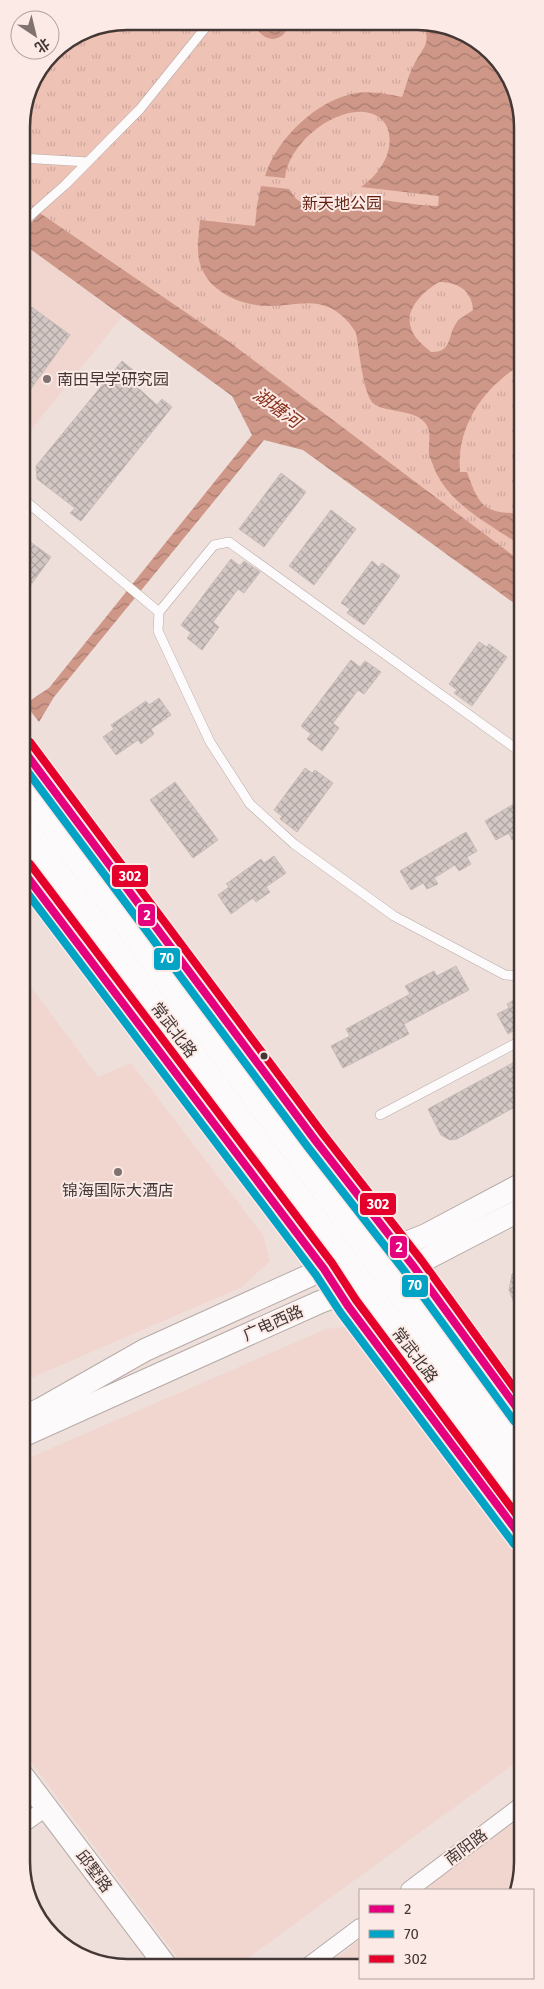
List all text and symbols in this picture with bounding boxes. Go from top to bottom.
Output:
north arrow [10,10,60,60]
text: 北 [32,34,53,56]
park label: 新天地公园 [302,194,382,213]
place label: 南田早学研究园 [57,370,169,389]
marker: 南田早学研究园 [41,373,53,385]
water label: 湖塘河 [249,383,308,435]
line badge: 302 [111,864,149,888]
text: 302 [118,868,141,885]
line badge: 2 [137,903,156,927]
text: 2 [143,907,151,924]
line badge: 70 [153,947,181,971]
text: 70 [160,950,174,967]
street label: 常武北路 [147,999,201,1061]
unlabelled marker [259,1051,269,1061]
marker: 锦海国际大酒店 [112,1166,124,1178]
place label: 锦海国际大酒店 [62,1181,174,1200]
line badge: 302 [359,1192,397,1216]
text: 302 [366,1196,389,1213]
line badge: 2 [389,1235,408,1259]
text: 2 [395,1239,403,1256]
line badge: 70 [401,1274,429,1298]
text: 70 [408,1277,422,1294]
street label: 广电西路 [240,1301,306,1345]
street label: 常武北路 [388,1324,442,1386]
street label: 南阳路 [441,1825,491,1869]
street label: 邱墅路 [72,1846,116,1896]
legend [359,1889,534,1979]
text: 2 [404,1900,411,1918]
text: 70 [404,1925,419,1943]
text: 302 [404,1950,427,1968]

